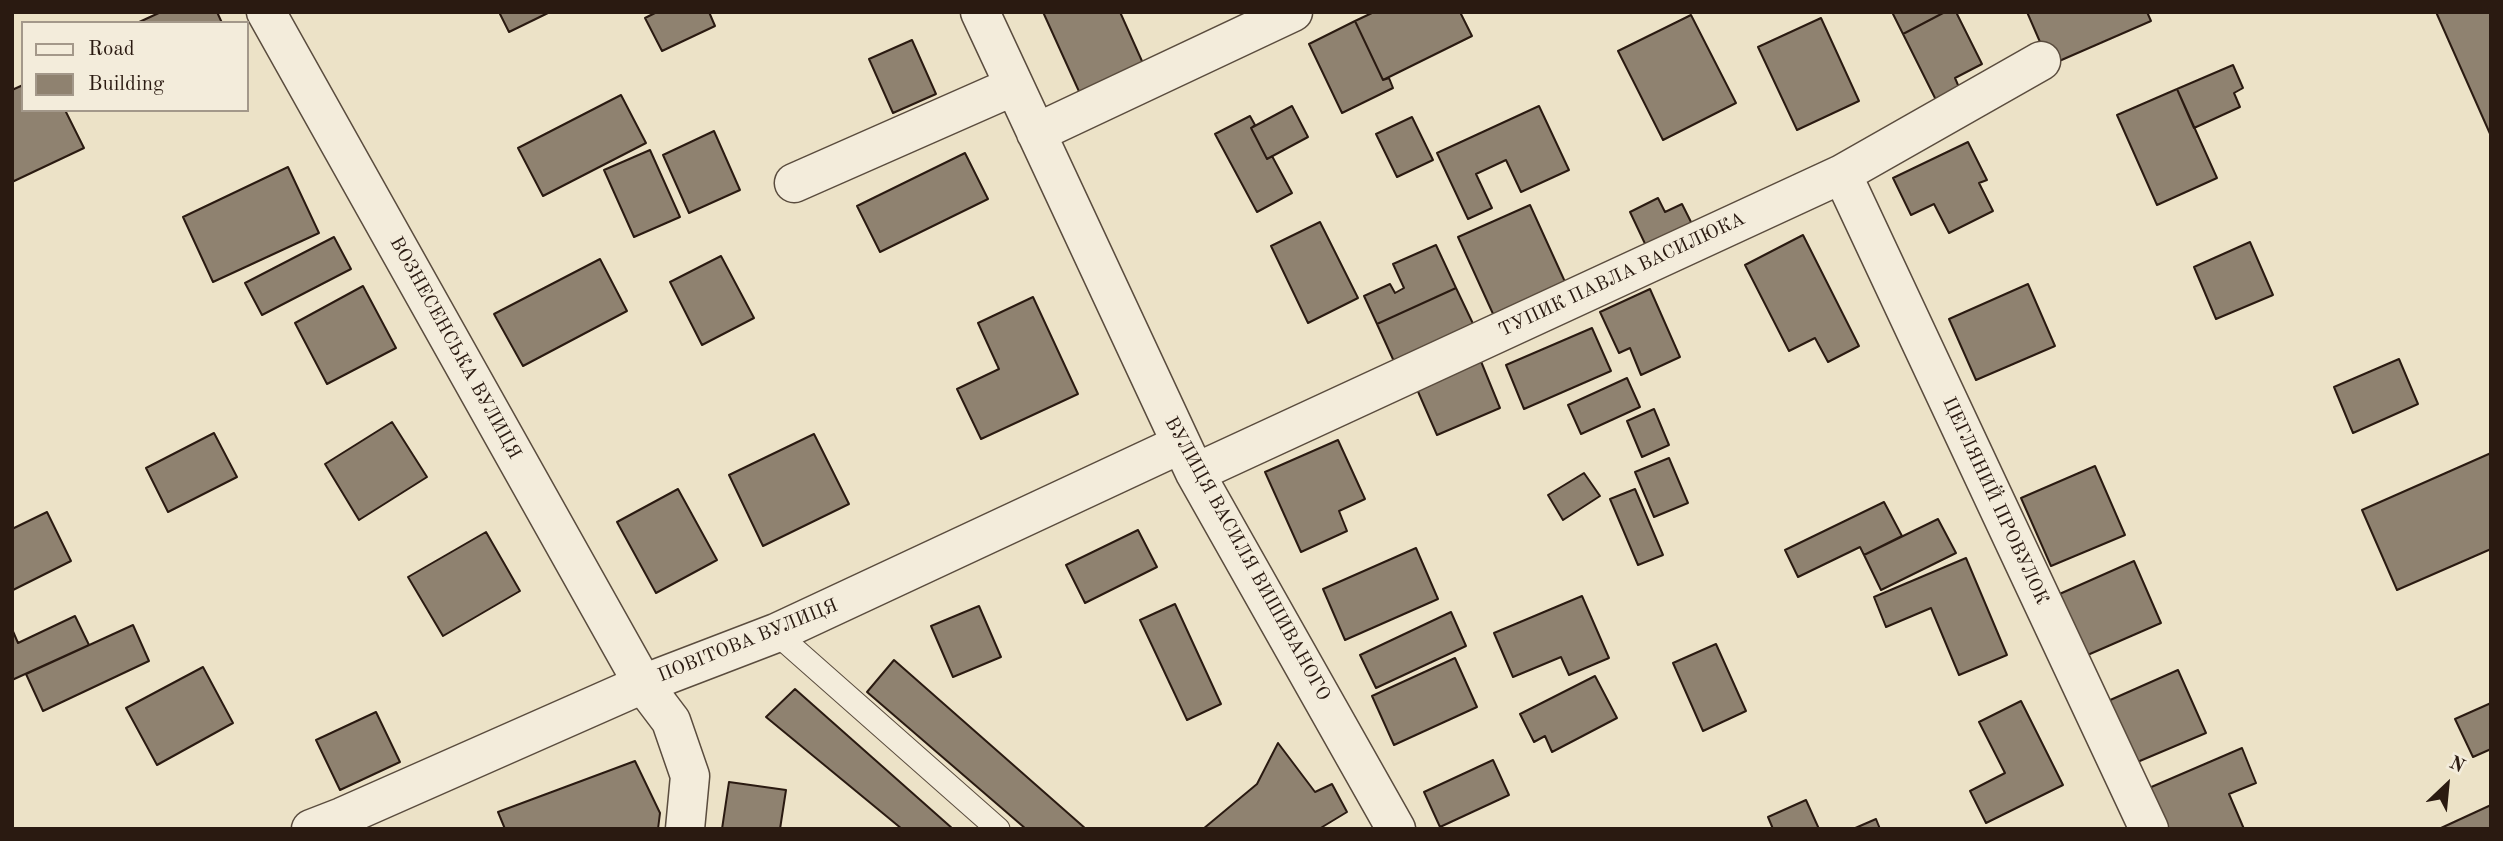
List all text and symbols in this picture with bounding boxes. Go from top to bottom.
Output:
legend [21,21,248,112]
text: Road [88,39,135,60]
text: Building [88,74,164,95]
street label: ТУПИК ПАВЛА ВАСИЛЮКА [1495,208,1749,342]
street label: ВОЗНЕСЕНСЬКА ВУЛИЦЯ [384,233,526,463]
street label: ЦЕГЛЯНИЙ ПРОВУЛОК [1937,394,2053,608]
street label: ВУЛИЦЯ ВАСИЛЯ ВИШИВАНОГО [1159,413,1335,705]
street label: ПОВІТОВА ВУЛИЦЯ [655,594,841,688]
north arrow [2412,750,2482,820]
text: N [2446,754,2467,777]

